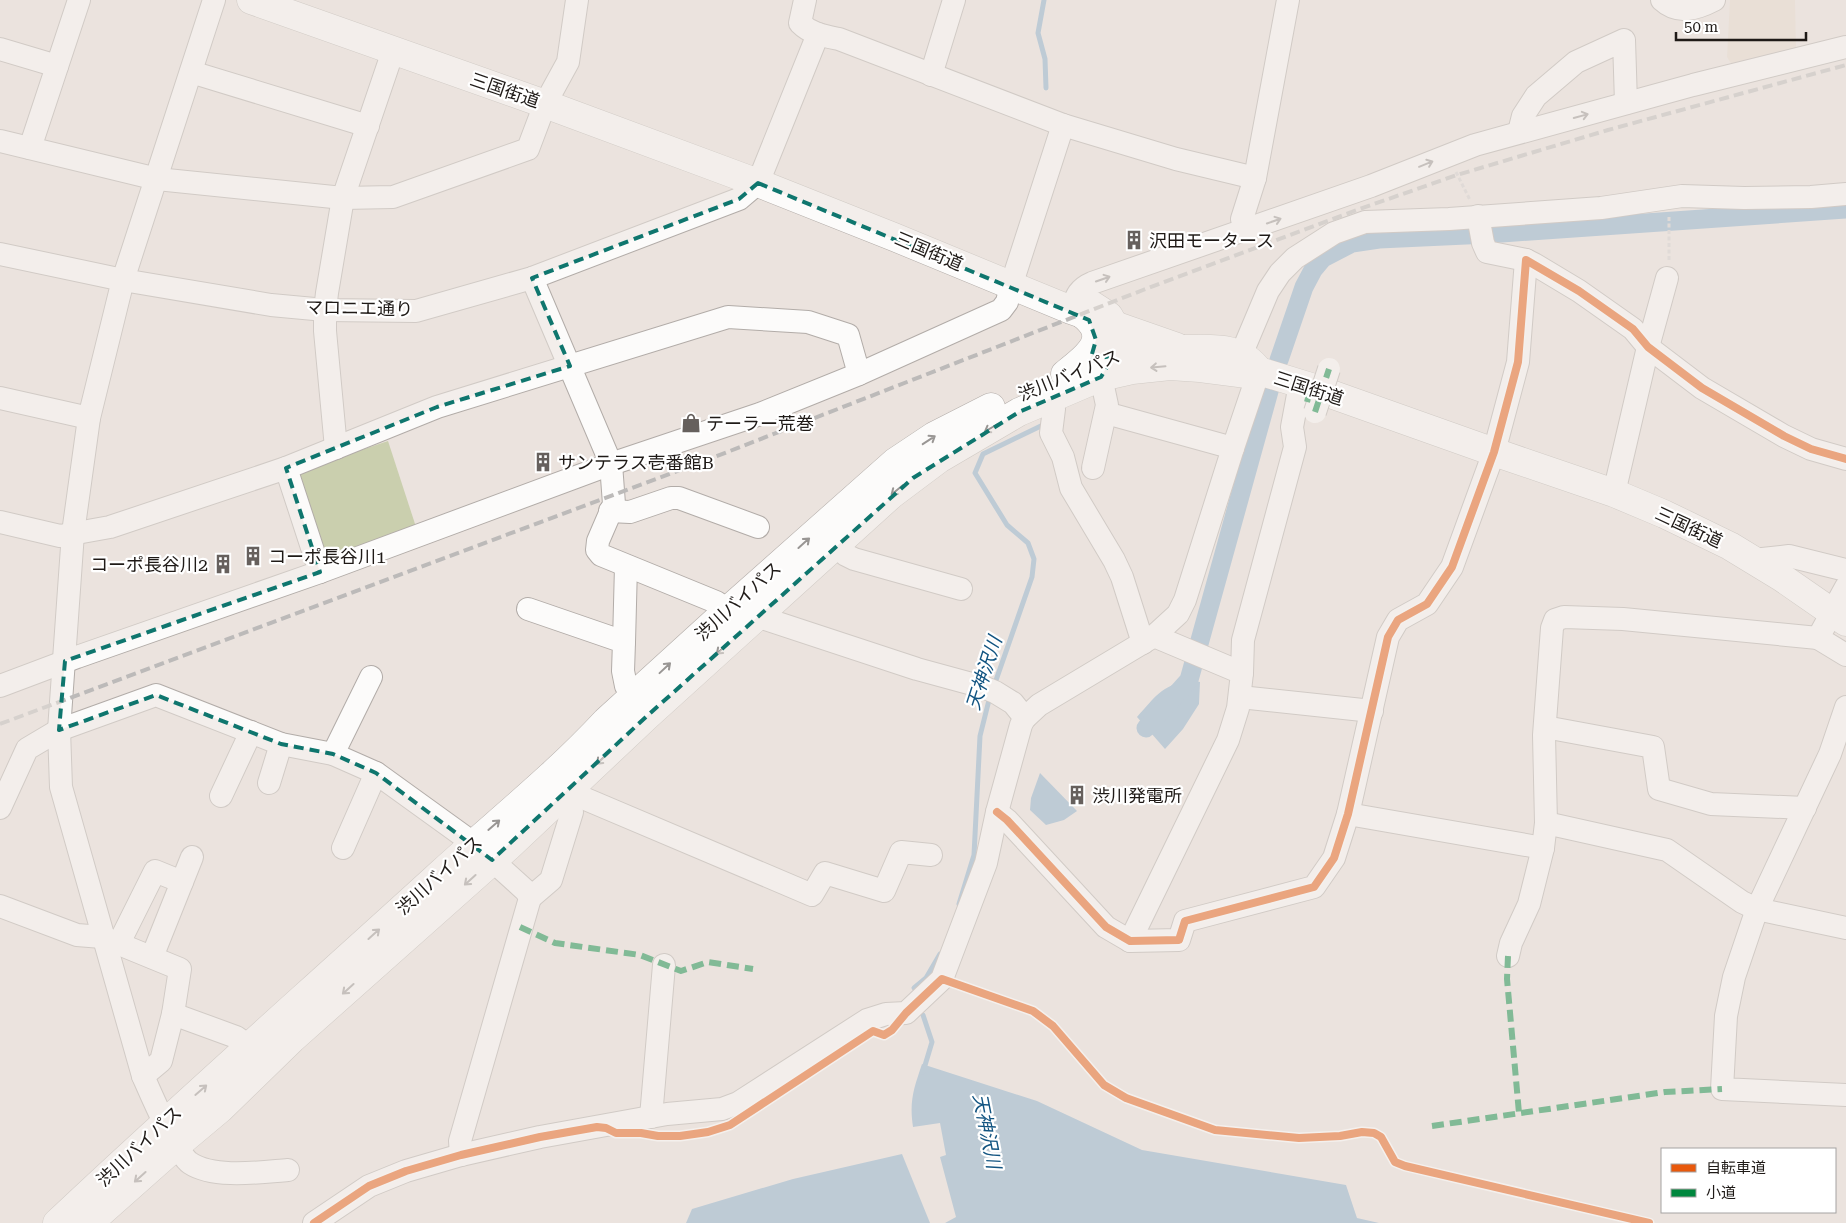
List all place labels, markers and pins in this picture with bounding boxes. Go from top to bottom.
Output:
building icon: 沢田モータース [1123,229,1145,251]
place label: 沢田モータース [1149,230,1274,251]
shop icon: テーラー荒巻 [680,412,702,434]
place label: テーラー荒巻 [706,413,814,434]
building icon: サンテラス壱番館B [532,451,554,473]
place label: サンテラス壱番館B [558,452,714,473]
building icon: コーポ長谷川1 [242,545,264,567]
place label: コーポ長谷川1 [268,546,386,567]
building icon: コーポ長谷川2 [212,553,234,575]
place label: コーポ長谷川2 [90,554,208,575]
building icon: 渋川発電所 [1066,784,1088,806]
place label: 渋川発電所 [1092,785,1182,806]

